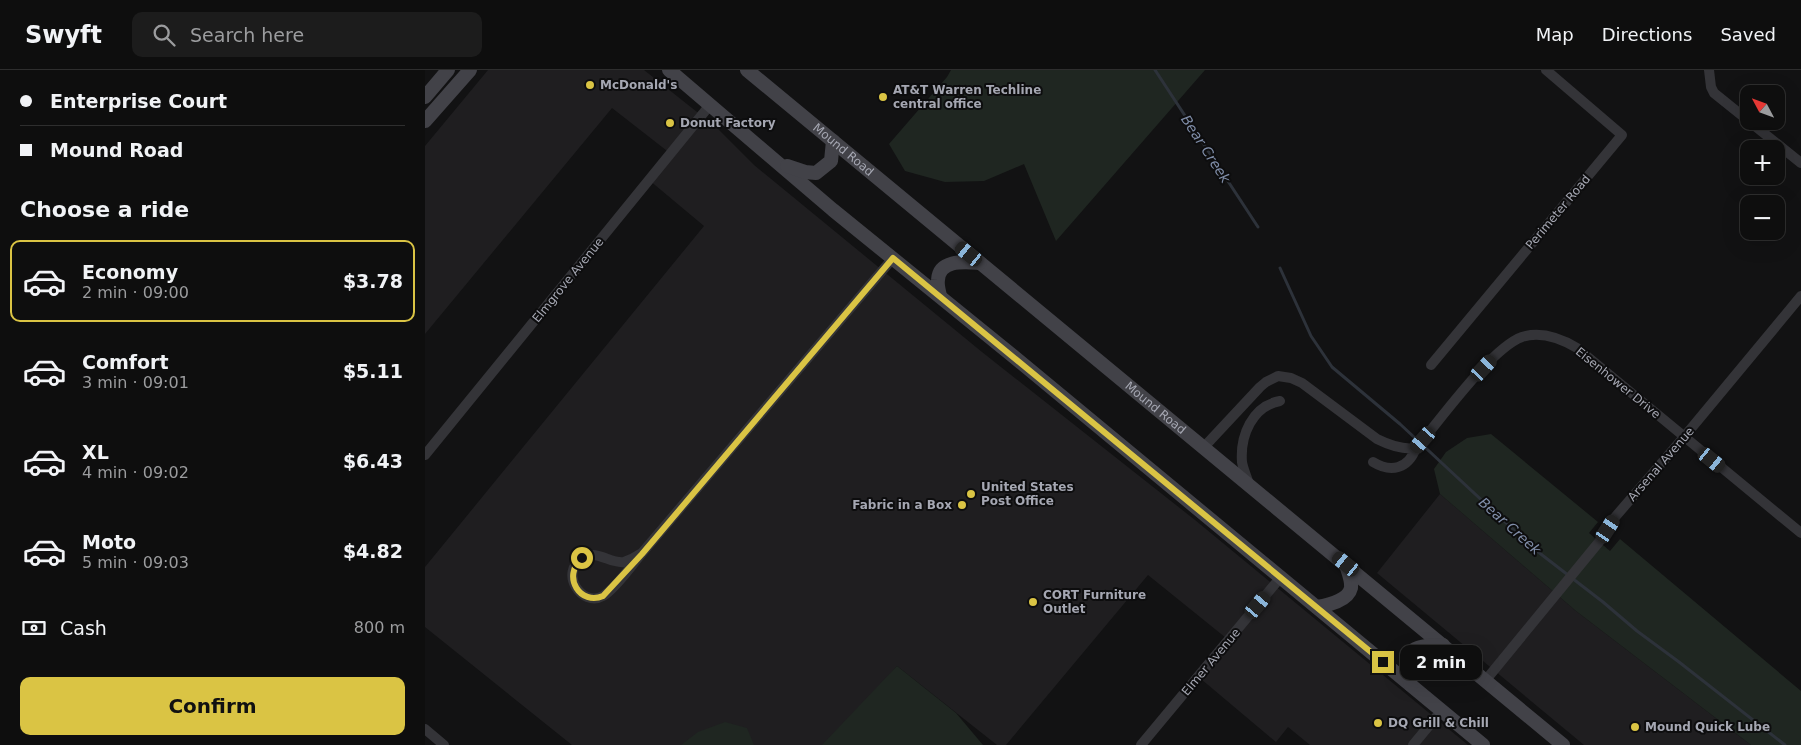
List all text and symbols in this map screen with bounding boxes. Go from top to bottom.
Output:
search box [132,12,482,57]
text: Swyft [25,21,102,49]
icon: search [150,21,178,49]
text: Search here [190,24,304,46]
text: Map [1536,24,1574,45]
text: Directions [1602,24,1692,45]
text: Saved [1720,24,1776,45]
place label: McDonald's [600,78,677,92]
marker: McDonald's [584,79,596,91]
place label: AT&T Warren Techline central office [893,83,1041,111]
north arrow [1740,85,1785,130]
map controls [1740,85,1785,240]
text: Enterprise Court [50,90,227,112]
marker: AT&T Warren Techline central office [877,91,889,103]
water label: Bear Creek [1178,112,1234,187]
place label: Donut Factory [680,116,776,130]
marker: Donut Factory [664,117,676,129]
street label: Mound Road [810,121,876,179]
text: Mound Road [50,139,183,161]
button: + [1740,140,1785,185]
street label: Perimeter Road [1523,172,1593,252]
button: − [1740,195,1785,240]
text: Choose a ride [20,197,189,222]
street label: Elmgrove Avenue [529,235,607,325]
car [952,239,985,269]
icon: car [22,259,67,304]
text: Economy [82,261,178,283]
text: $3.78 [343,270,403,292]
text: 2 min · 09:00 [82,283,189,302]
street label: Eisenhower Drive [1573,345,1663,421]
icon: car [22,349,67,394]
text: Comfort [82,351,169,373]
car [1468,352,1499,384]
text: $5.11 [343,360,403,382]
text: 3 min · 09:01 [82,373,189,392]
street label: Mound Road [1122,379,1189,437]
car [1407,424,1438,456]
street label: Arsenal Avenue [1625,424,1697,504]
icon: car [22,439,67,484]
text: XL [82,441,109,463]
car [1695,445,1728,475]
text: $6.43 [343,450,403,472]
text: 4 min · 09:02 [82,463,189,482]
place label: United States Post Office [981,480,1074,508]
marker: United States Post Office [965,488,977,500]
water label: Bear Creek [1476,494,1545,559]
place label: Fabric in a Box [852,498,952,512]
marker: Fabric in a Box [956,499,968,511]
car [1593,512,1622,546]
icon: car [22,529,67,574]
text: Moto [82,531,136,553]
text: $4.82 [343,540,403,562]
route start [571,547,593,569]
car [1329,549,1362,579]
text: 5 min · 09:03 [82,553,189,572]
place label: CORT Furniture Outlet [1043,588,1146,616]
car [1242,589,1273,621]
marker: CORT Furniture Outlet [1027,596,1039,608]
icon: cash [20,614,48,642]
text: Cash [60,617,107,639]
text: 800 m [354,618,405,637]
street label: Elmer Avenue [1179,626,1243,698]
callout: 2 min [1401,644,1483,680]
route end [1372,651,1394,673]
text: 2 min [1416,653,1466,672]
button: Confirm [20,677,405,735]
place label: DQ Grill & Chill [1388,716,1489,730]
marker: DQ Grill & Chill [1372,717,1384,729]
place label: Mound Quick Lube [1645,720,1770,734]
marker: Mound Quick Lube [1629,721,1641,733]

